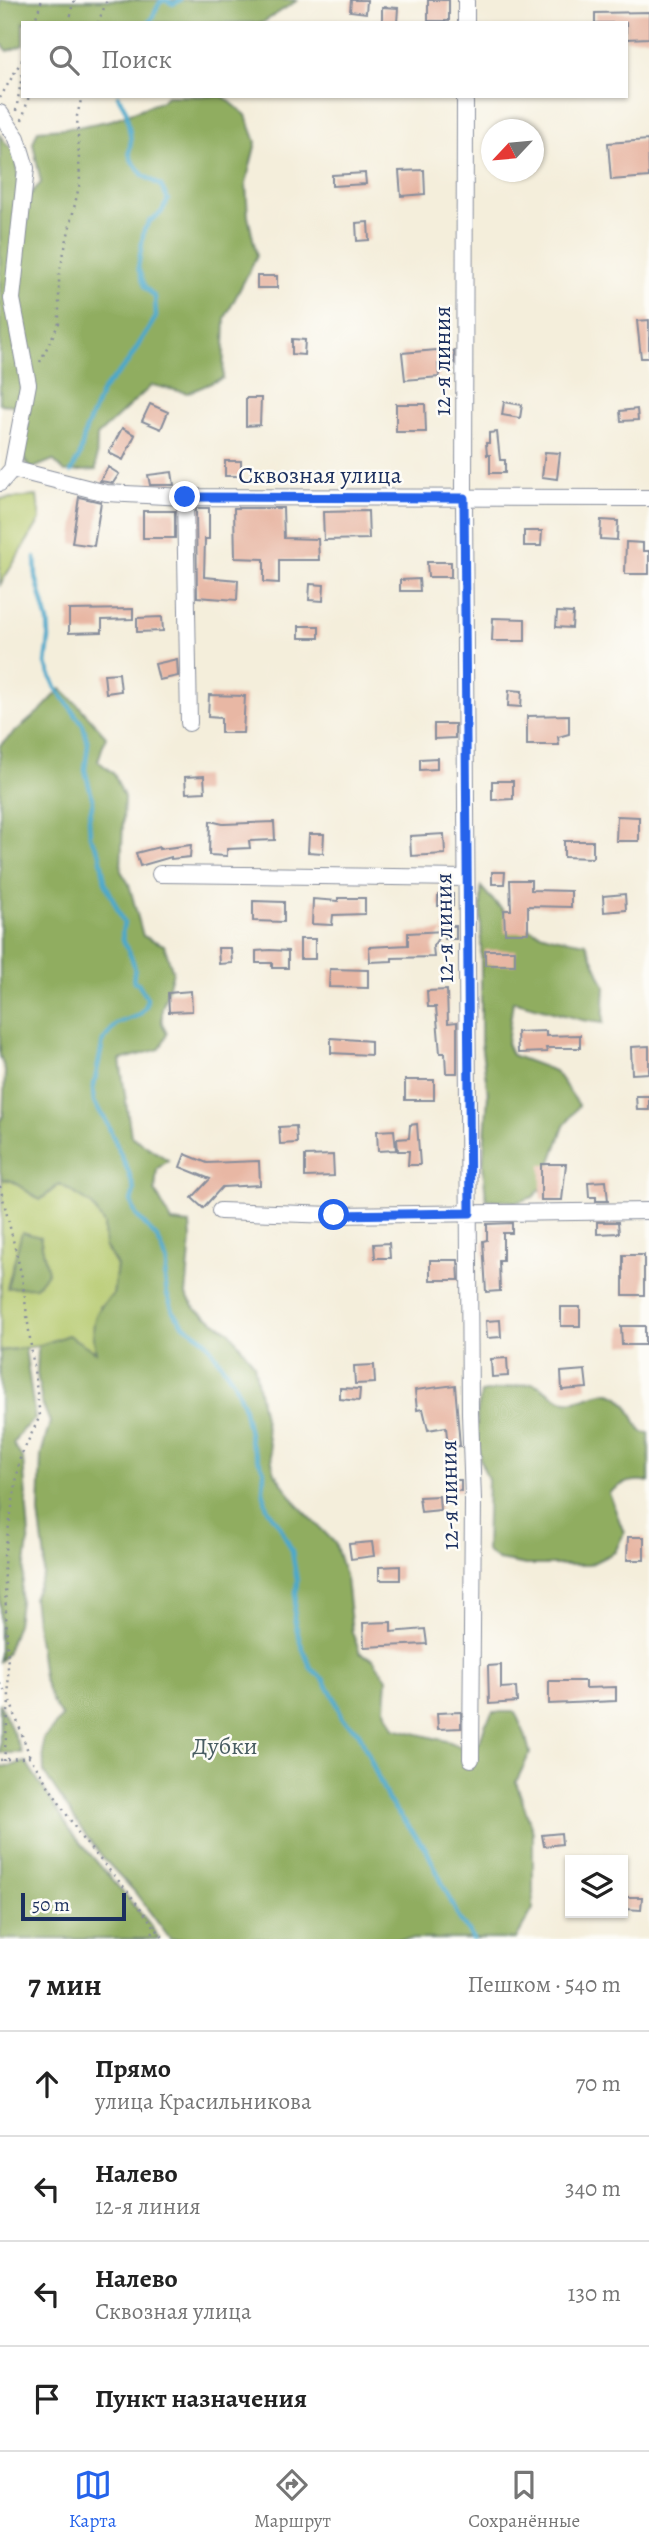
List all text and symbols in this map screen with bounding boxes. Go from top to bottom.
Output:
search box [21,21,628,98]
icon: search [45,41,83,79]
text: Поиск [101,42,172,77]
north arrow [481,119,544,182]
street label: 12-я линия [426,306,458,416]
street label: Сквозная улица [238,459,402,491]
route end [169,481,200,512]
street label: 12-я линия [427,873,461,983]
route start [318,1199,349,1230]
street label: 12-я линия [432,1440,466,1550]
park label: Дубки [192,1730,258,1762]
map controls [565,1855,628,1918]
button: layers [565,1855,628,1918]
scale bar [21,1890,126,1922]
text: 50 m [32,1892,70,1918]
text: 7 мин [28,1965,102,2005]
text: Пешком · 540 m [467,1969,621,2000]
text: Прямо [95,2051,171,2086]
icon: ahead [28,2065,66,2103]
text: 70 m [575,2068,621,2099]
text: улица Красильникова [95,2086,312,2117]
text: Налево [95,2156,178,2191]
icon: left [28,2170,66,2208]
text: 340 m [565,2173,621,2204]
text: 12-я линия [95,2191,201,2222]
text: Налево [95,2261,178,2296]
icon: left [28,2275,66,2313]
text: 130 m [568,2278,621,2309]
text: Сквозная улица [95,2296,252,2327]
icon: arrive [28,2380,66,2418]
text: Пункт назначения [95,2381,307,2416]
tab: Карта [69,2466,117,2534]
tab: Маршрут [254,2466,331,2534]
tab: Сохранённые [468,2466,580,2534]

